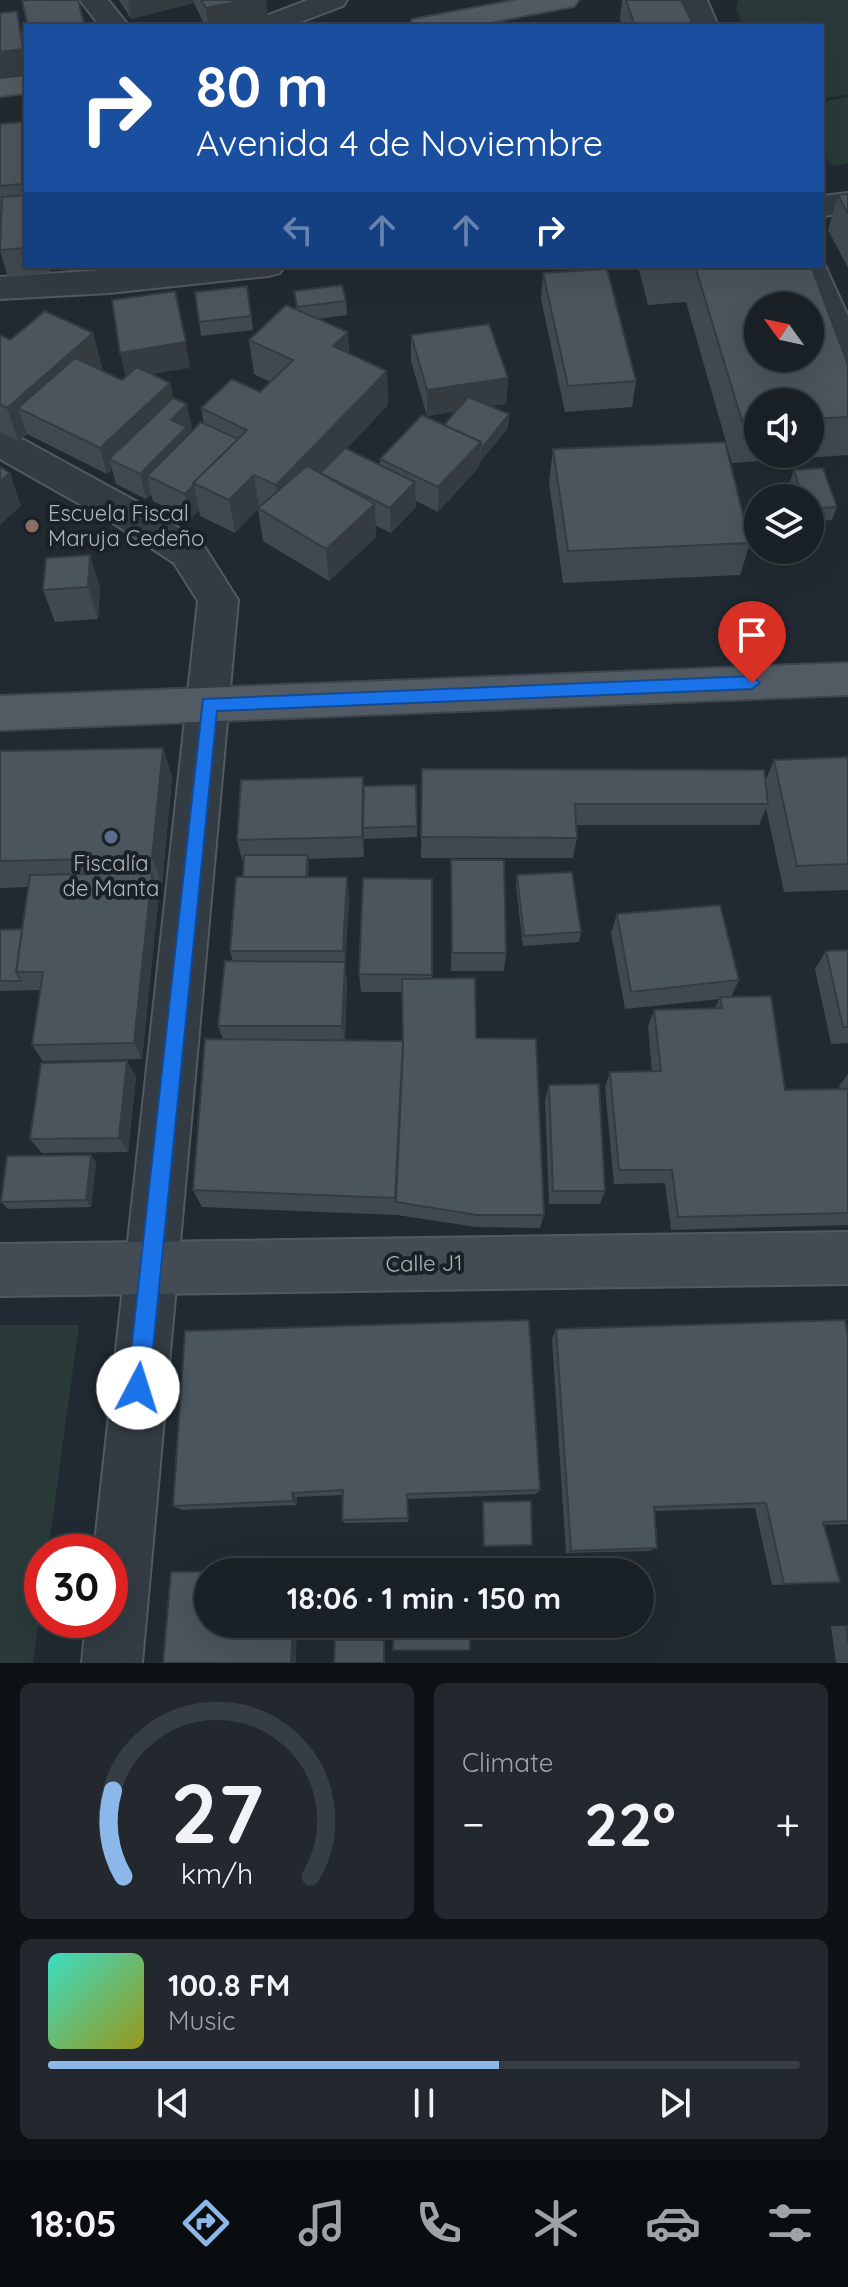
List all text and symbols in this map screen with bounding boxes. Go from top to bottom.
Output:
text: 80 m [196,51,328,121]
icon: right [64,56,168,160]
text: Avenida 4 de Noviembre [196,120,603,165]
icon: left [276,208,320,252]
icon: ahead [360,208,404,252]
icon: ahead [444,208,488,252]
icon: right [528,208,572,252]
north arrow [744,292,824,372]
map controls [744,292,824,564]
button: sound [744,388,824,468]
button: layers [744,484,824,564]
place label: Escuela Fiscal Maruja Cedeño [48,499,204,552]
marker: Escuela Fiscal Maruja Cedeño [23,517,41,535]
pin [718,601,786,683]
icon: arrive [730,613,774,657]
marker: Fiscalía de Manta [102,828,120,846]
place label: Fiscalía de Manta [63,849,159,902]
street label: Calle J1 [385,1248,463,1278]
position arrow [96,1346,180,1430]
speed limit sign: 30 [24,1534,128,1638]
text: 18:06 · 1 min · 150 m [287,1579,561,1617]
text: Climate [462,1746,553,1779]
text: 27 [170,1760,264,1864]
text: 22° [584,1786,676,1861]
text: − [462,1796,485,1851]
text: + [775,1796,800,1851]
text: km/h [181,1855,253,1891]
text: 100.8 FM [168,1966,290,2004]
text: Music [168,2004,236,2037]
icon: previous [151,2081,195,2125]
icon: pause [402,2081,446,2125]
icon: next [653,2081,697,2125]
icon: directions [178,2195,234,2251]
icon: music [294,2195,350,2251]
icon: phone [411,2195,467,2251]
icon: climate [528,2195,584,2251]
icon: car [645,2195,701,2251]
icon: filters [762,2195,818,2251]
text: 18:05 [30,2201,117,2246]

